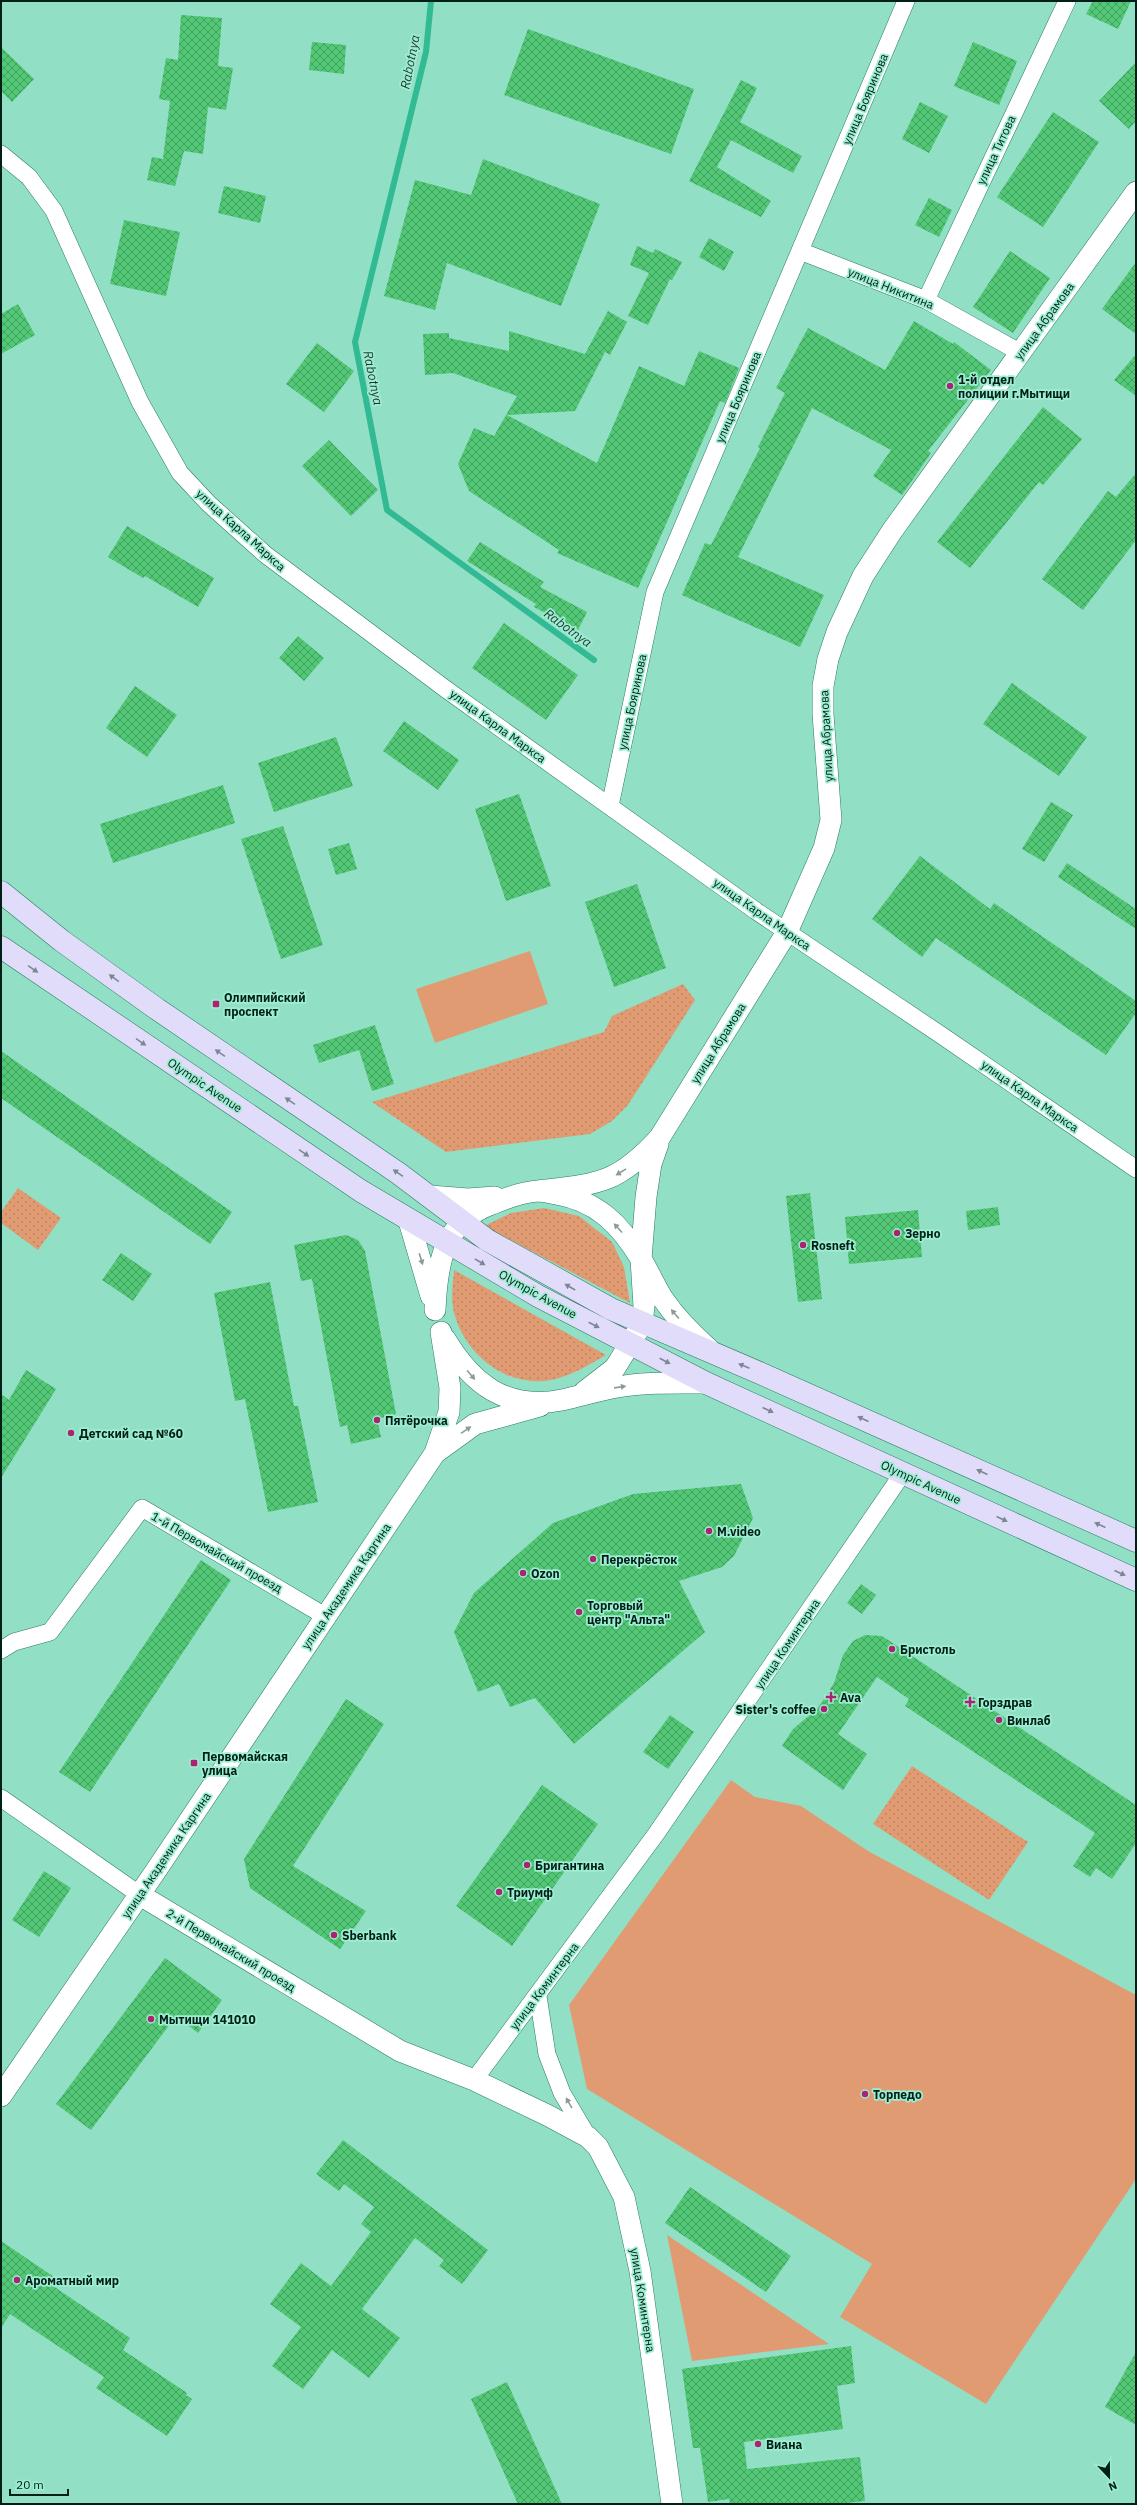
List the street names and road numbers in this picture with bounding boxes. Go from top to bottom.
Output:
street label: улица Бояринова [839,51,891,147]
street label: улица Титова [973,112,1019,187]
street label: улица Никитина [846,264,937,312]
street label: улица Абрамова [1011,279,1077,363]
street label: улица Бояринова [712,349,764,445]
street label: улица Карла Маркса [193,486,289,575]
street label: улица Бояринова [615,652,650,751]
street label: улица Карла Маркса [447,686,550,766]
street label: улица Абрамова [816,689,836,782]
street label: улица Карла Маркса [710,875,814,954]
street label: улица Абрамова [687,1000,749,1086]
street label: Olympic Avenue [165,1054,246,1116]
street label: улица Карла Маркса [978,1057,1082,1136]
street label: Olympic Avenue [496,1266,580,1322]
street label: Olympic Avenue [878,1457,964,1507]
street label: 1-й Первомайский проезд [149,1508,285,1596]
street label: улица Академика Каргина [298,1520,394,1652]
street label: улица Коминтерна [751,1596,823,1692]
street label: улица Академика Каргина [118,1789,214,1921]
street label: 2-й Первомайский проезд [163,1905,299,1995]
street label: улица Коминтерна [506,1939,582,2033]
street label: улица Коминтерна [627,2247,659,2354]

